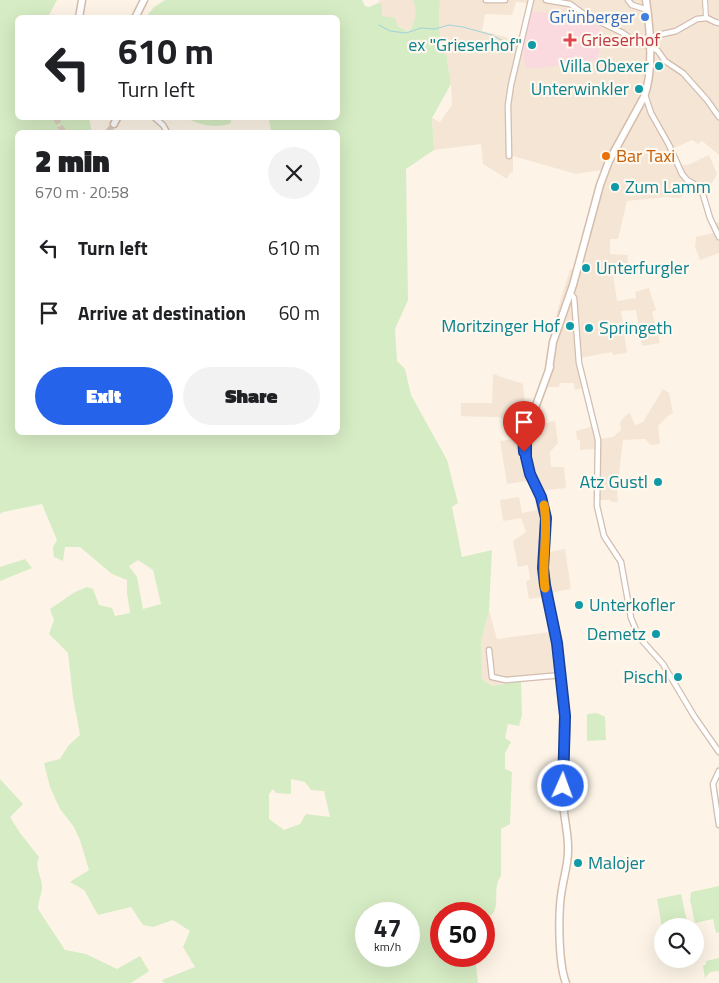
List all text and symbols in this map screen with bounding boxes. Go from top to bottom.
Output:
place label: Grünberger [549,3,635,30]
marker: Grünberger [639,11,651,23]
text: 610 m [118,24,214,78]
place label: Grieserhof [581,26,660,53]
place label: ex "Grieserhof" [408,31,522,58]
marker: Grieserhof [563,33,577,47]
icon: left [35,35,100,100]
marker: ex "Grieserhof" [526,39,538,51]
place label: Villa Obexer [560,52,649,79]
marker: Villa Obexer [653,60,665,72]
text: Turn left [118,72,195,106]
place label: Unterwinkler [531,75,629,102]
marker: Unterwinkler [633,83,645,95]
text: 2 min [35,138,110,184]
place label: Bar Taxi [616,142,675,169]
button: close [268,147,320,199]
marker: Bar Taxi [600,150,612,162]
place label: Zum Lamm [625,173,711,200]
text: 670 m · 20:58 [35,180,129,204]
marker: Zum Lamm [609,181,621,193]
text: Turn left [78,233,148,262]
text: 610 m [268,233,320,262]
icon: left [35,234,63,262]
place label: Unterfurgler [596,254,689,281]
marker: Unterfurgler [580,262,592,274]
text: Arrive at destination [78,298,246,327]
text: 60 m [279,298,320,327]
icon: arrive [35,299,63,327]
place label: Moritzinger Hof [441,312,560,339]
place label: Springeth [599,314,672,341]
marker: Moritzinger Hof [564,320,576,332]
marker: Springeth [583,322,595,334]
button: Exit [35,367,173,425]
button: Share [183,367,320,425]
pin [503,401,545,452]
icon: arrive [510,408,538,436]
place label: Atz Gustl [580,468,648,495]
marker: Atz Gustl [652,476,664,488]
place label: Unterkofler [589,591,675,618]
marker: Unterkofler [573,599,585,611]
place label: Demetz [587,620,646,647]
marker: Demetz [650,628,662,640]
place label: Pischl [623,663,668,690]
marker: Pischl [672,671,684,683]
position arrow [536,759,588,811]
place label: Malojer [588,849,645,876]
marker: Malojer [572,857,584,869]
speed limit sign: 50 [430,902,495,967]
text: 47 [373,909,402,947]
map controls [654,918,704,968]
button: search [654,918,704,968]
text: km/h [374,937,401,956]

